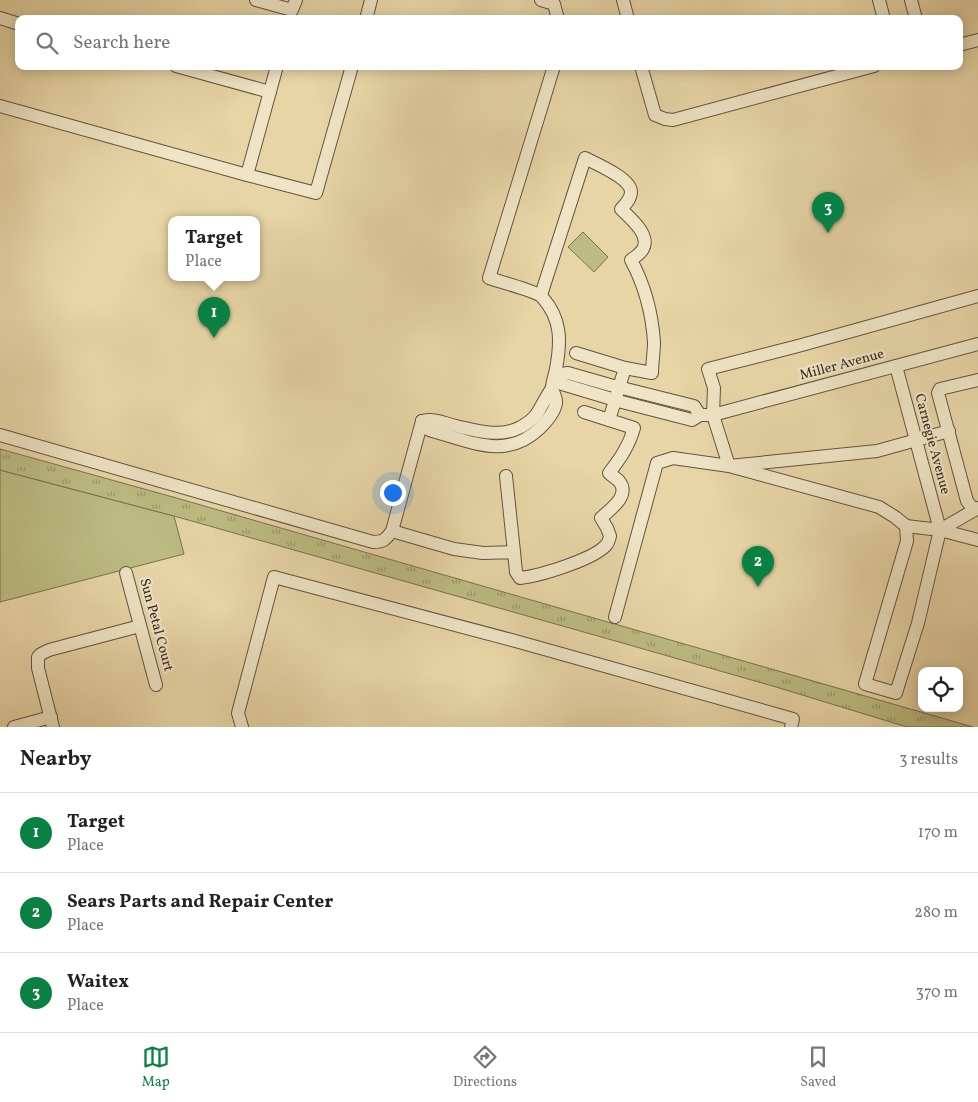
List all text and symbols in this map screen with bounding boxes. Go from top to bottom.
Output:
search box [15,15,963,70]
icon: search [33,29,61,57]
text: Search here [73,30,170,56]
pin: 3 [812,192,844,233]
popup [168,216,260,281]
text: Target [185,225,243,251]
text: Place [185,251,222,273]
pin: 1 [198,297,230,338]
street label: Miller Avenue [798,345,887,385]
street label: Carnegie Avenue [909,392,955,497]
your location [380,480,406,506]
pin: 2 [742,546,774,587]
street label: Sun Petal Court [134,576,178,674]
map controls [918,667,963,712]
button: locate [918,667,963,712]
text: Nearby [20,745,91,774]
text: 3 results [899,749,958,771]
text: Target [67,809,125,835]
text: 1 [33,822,39,844]
text: 170 m [918,822,958,844]
text: Place [67,835,104,857]
text: Sears Parts and Repair Center [67,889,333,915]
text: 2 [32,902,40,924]
text: 280 m [914,902,958,924]
text: Place [67,915,104,937]
text: Waitex [67,969,129,995]
text: 3 [32,982,40,1004]
text: 370 m [916,982,958,1004]
text: Place [67,995,104,1017]
tab: Map [142,1043,170,1092]
tab: Directions [453,1043,517,1092]
tab: Saved [800,1043,836,1092]

